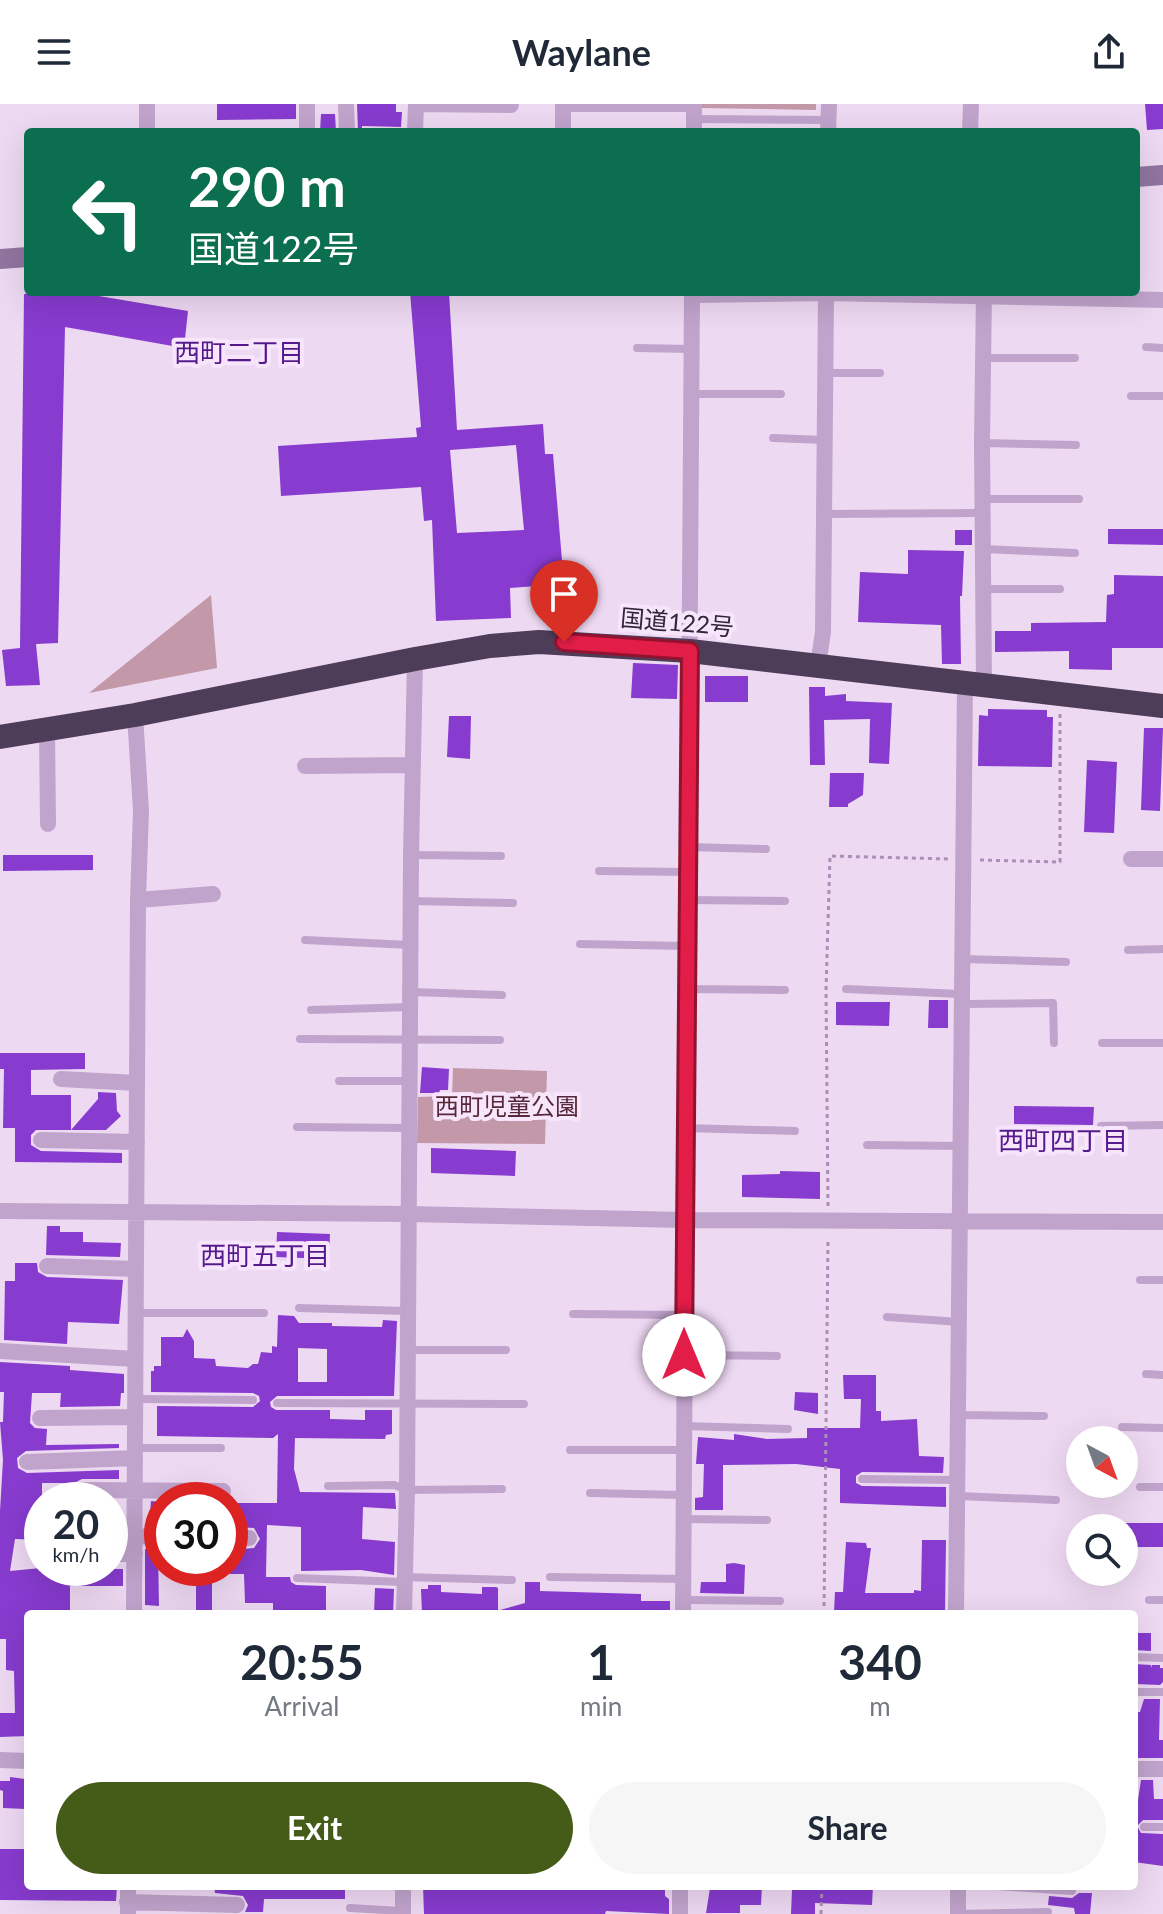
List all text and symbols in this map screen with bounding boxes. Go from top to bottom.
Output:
icon: menu [32,30,76,74]
text: Waylane [512,30,651,74]
icon: share [1087,30,1131,74]
text: 290 m [188,152,346,219]
icon: left [56,160,160,264]
text: 国道122号 [188,226,359,270]
district label: 西町二丁目 [174,336,304,368]
pin [530,560,598,642]
icon: arrive [542,572,586,616]
street label: 国道122号 [619,602,735,641]
park label: 西町児童公園 [435,1091,579,1120]
district label: 西町四丁目 [998,1124,1128,1156]
district label: 西町五丁目 [200,1239,330,1271]
position arrow [642,1313,726,1397]
north arrow [1066,1426,1138,1498]
map controls [1066,1426,1138,1586]
speed limit sign: 30 [144,1482,248,1586]
text: 20 [53,1500,99,1548]
button: search [1066,1514,1138,1586]
text: km/h [53,1542,99,1566]
text: 20:55 [240,1633,364,1690]
text: 1 [587,1633,615,1690]
text: 340 [838,1633,922,1690]
text: Arrival [265,1690,339,1722]
text: min [580,1690,622,1722]
text: m [869,1690,891,1722]
button: Exit [56,1782,573,1874]
button: Share [589,1782,1106,1874]

